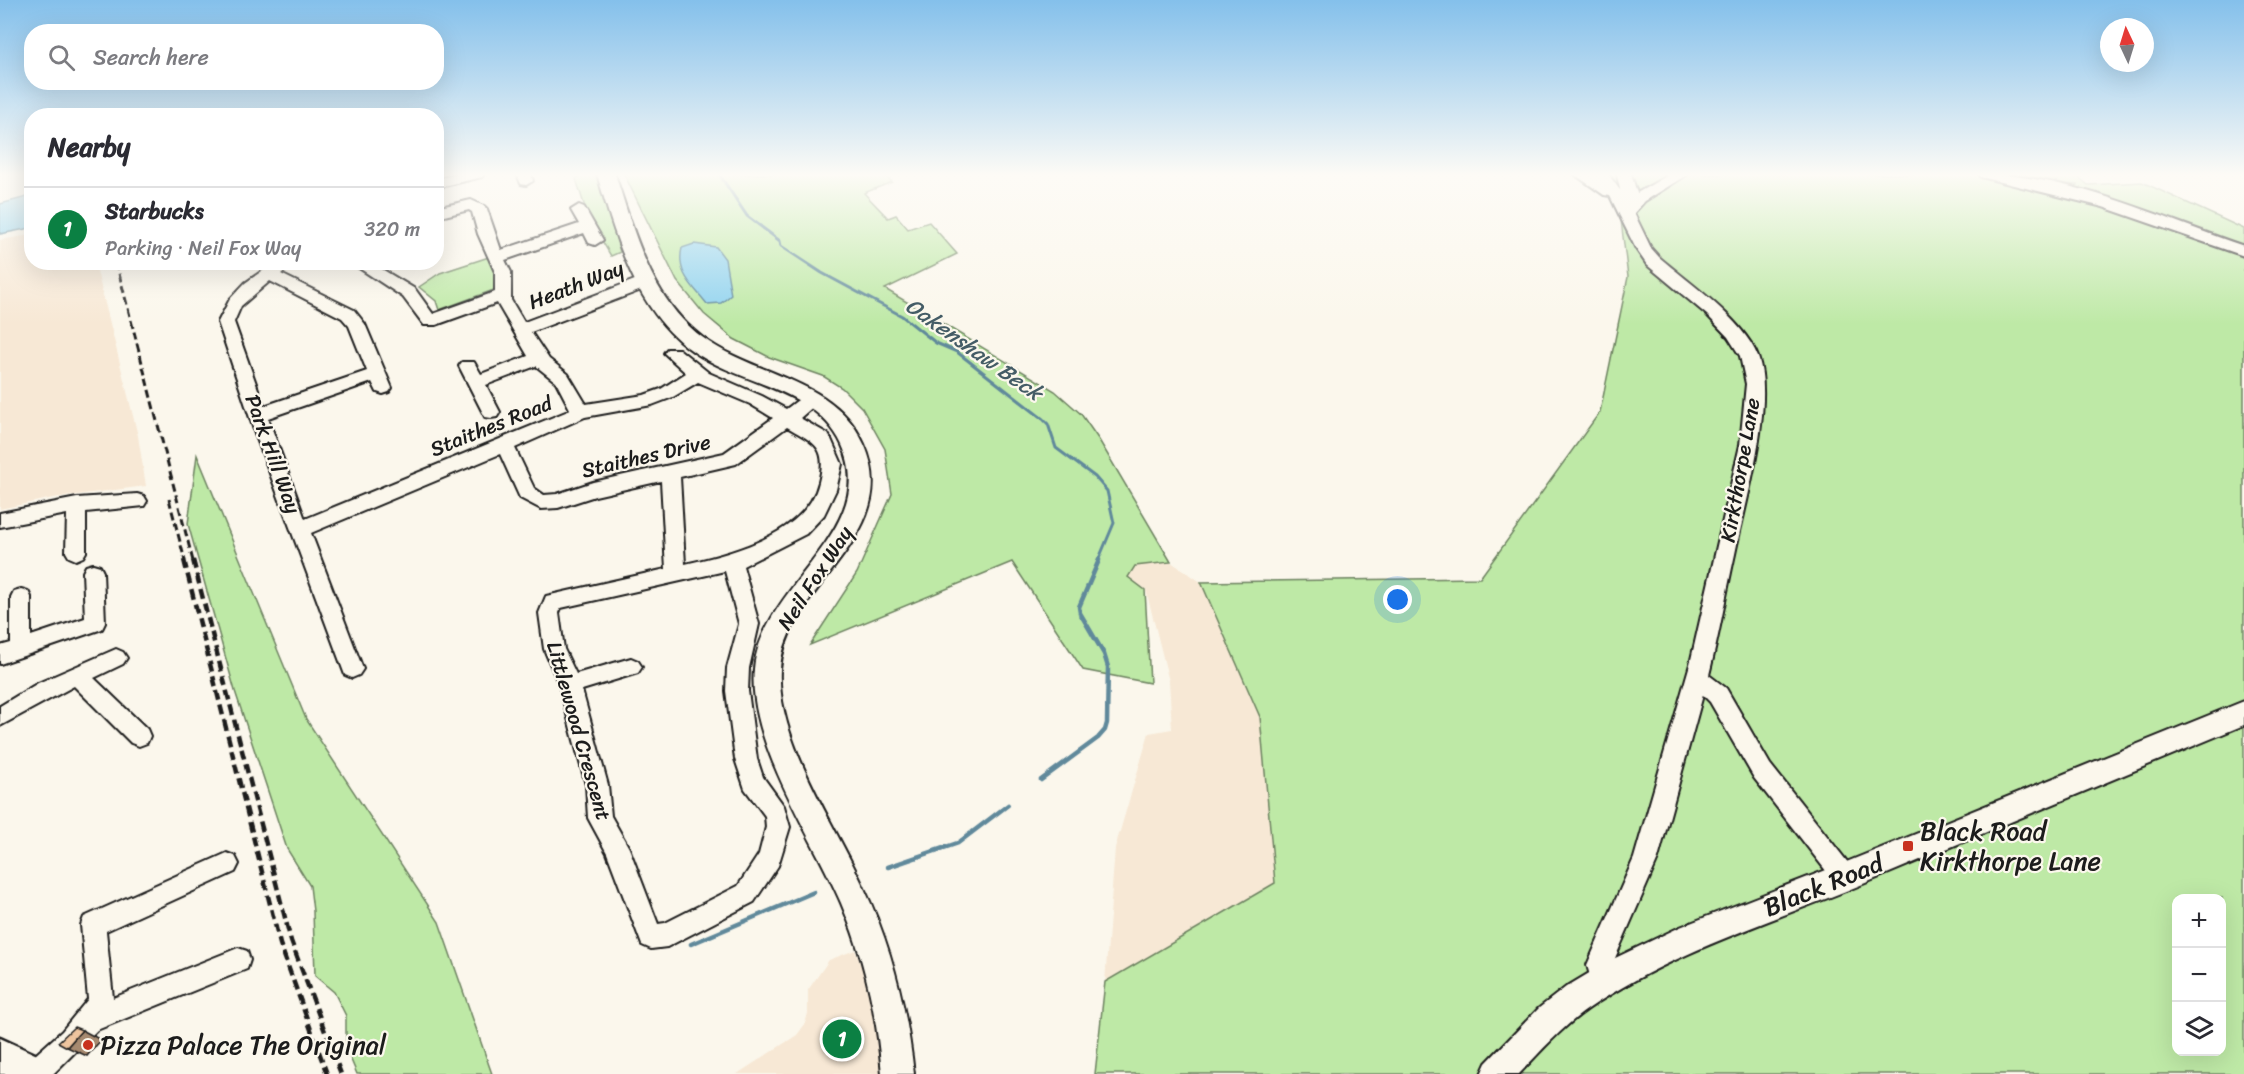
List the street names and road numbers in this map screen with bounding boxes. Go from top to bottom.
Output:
street label: Heath Way [523,249,630,321]
street label: Staithes Road [424,383,560,468]
street label: Park Hill Way [234,389,312,519]
street label: Kirkthorpe Lane [1709,395,1771,545]
street label: Staithes Drive [578,423,715,489]
street label: Neil Fox Way [767,518,863,638]
street label: Littlewood Crescent [535,637,623,825]
street label: Black Road [1756,839,1892,930]

